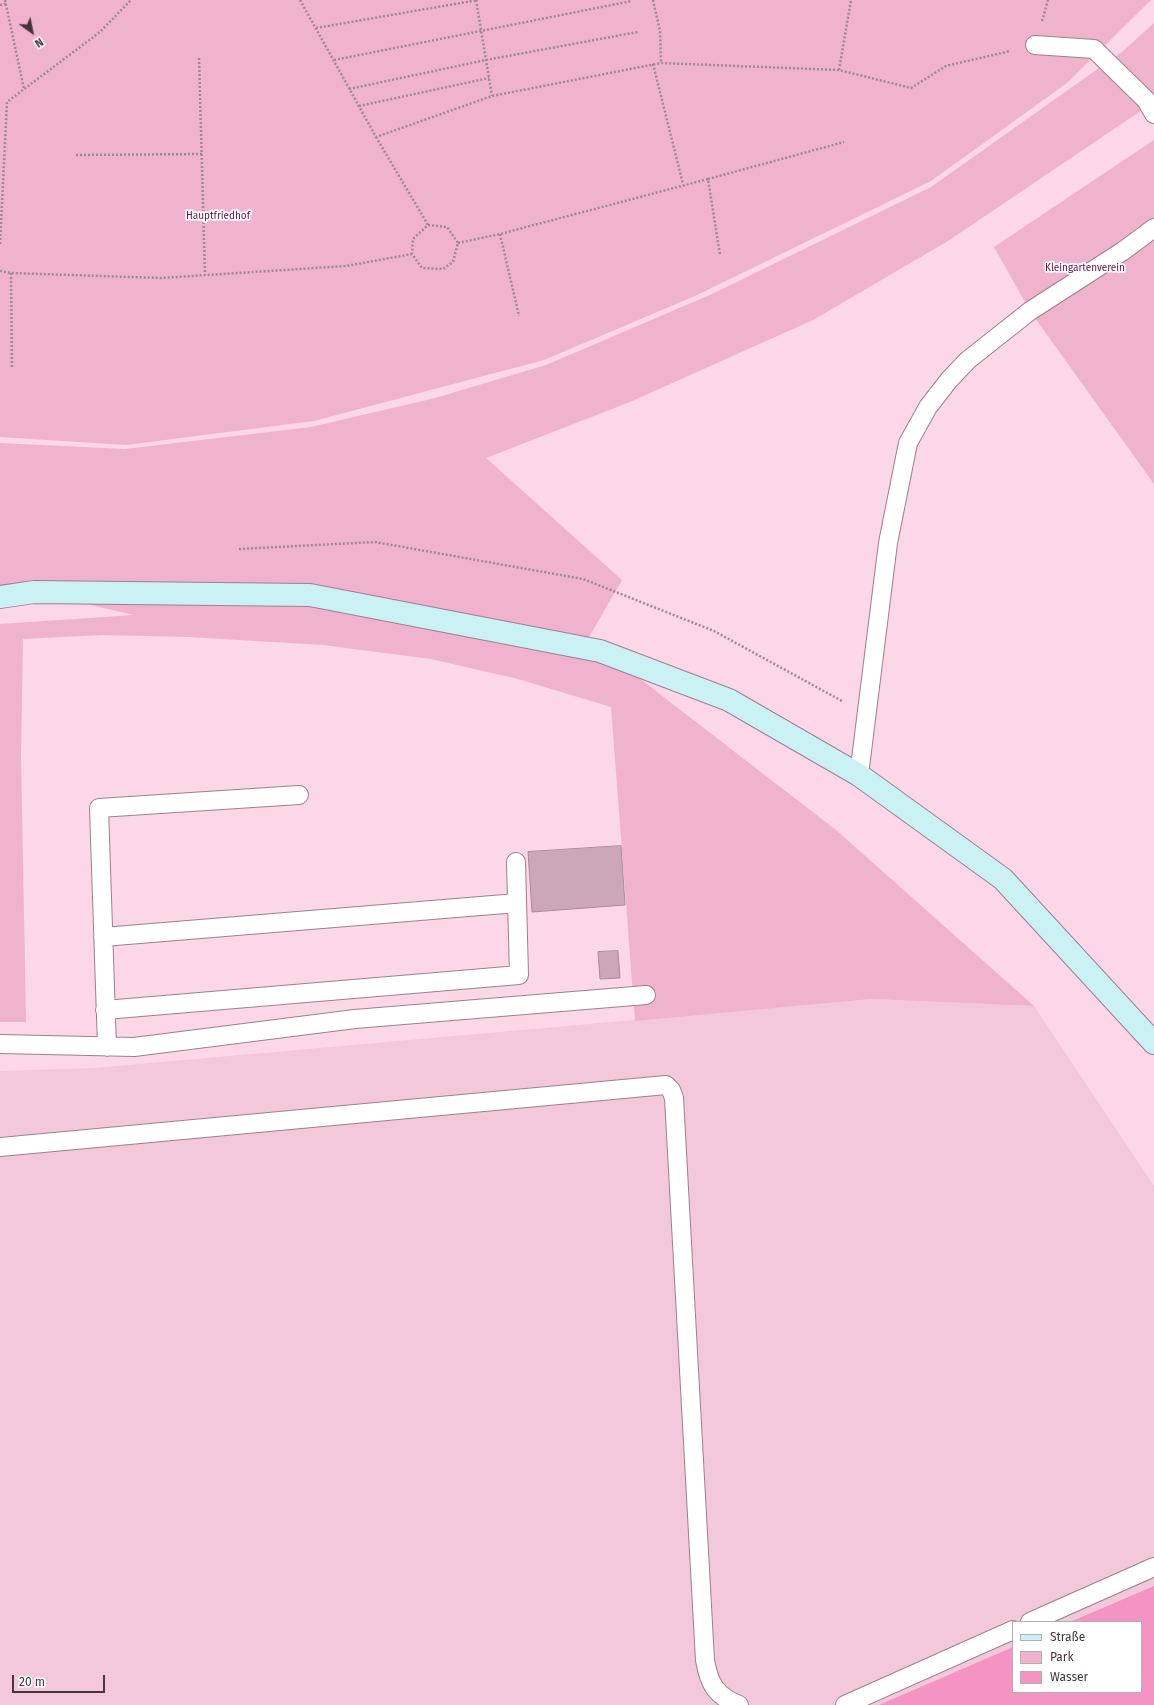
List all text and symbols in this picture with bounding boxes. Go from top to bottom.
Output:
north arrow [12,12,52,52]
text: N [32,35,45,50]
park label: Hauptfriedhof [186,210,250,222]
park label: Kleingartenverein [1045,262,1125,274]
legend [1012,1621,1142,1693]
text: Straße [1050,1630,1085,1644]
text: Park [1050,1650,1074,1664]
scale bar [14,1667,107,1693]
text: Wasser [1050,1670,1088,1684]
text: 20 m [19,1675,45,1689]

